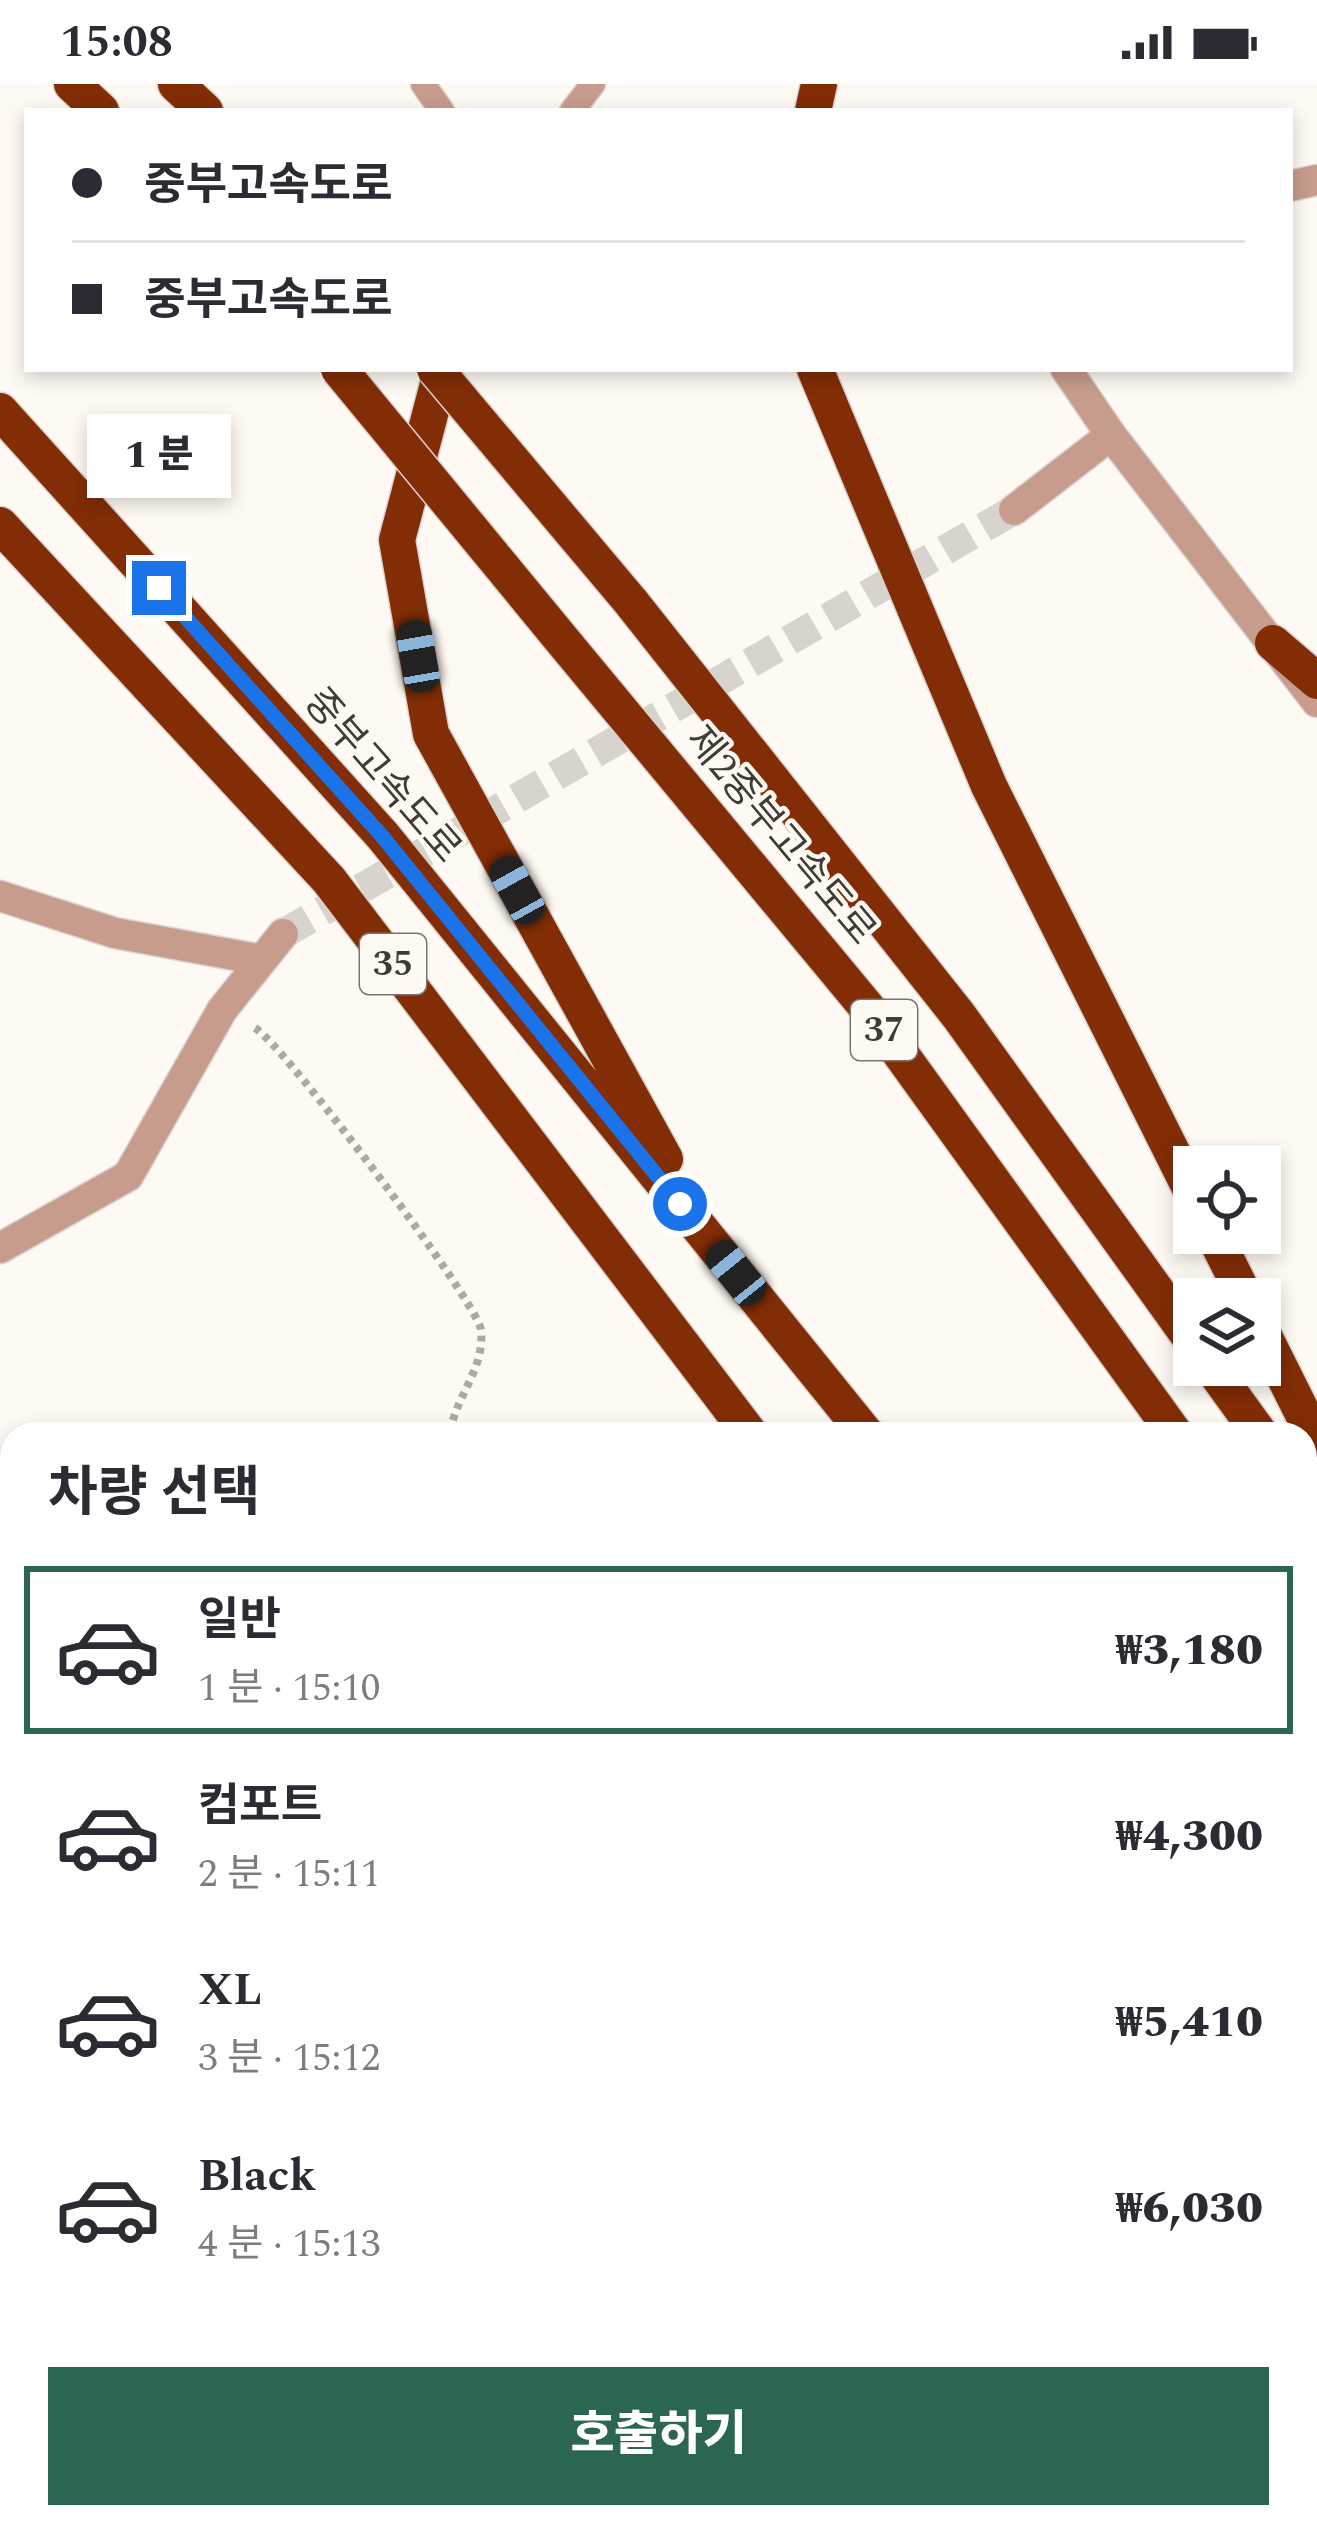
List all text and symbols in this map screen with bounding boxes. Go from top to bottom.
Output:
text: 15:08 [60,8,173,77]
text: 중부고속도로 [144,151,392,220]
text: 중부고속도로 [144,266,392,335]
callout: 1 분 [87,414,231,498]
text: 1 분 [124,426,194,485]
route end [132,561,186,615]
car [394,617,442,695]
street label: 중부고속도로 [289,675,475,877]
street label: 제2중부고속도로 [670,713,890,959]
car [484,850,550,930]
road number: 35 [360,934,426,994]
road number: 37 [851,1000,917,1060]
map controls [1173,1146,1281,1386]
button: locate [1173,1146,1281,1254]
route start [653,1177,707,1231]
car [699,1234,773,1312]
button: layers [1173,1278,1281,1386]
text: 차량 선택 [48,1453,260,1535]
text: 일반 [198,1586,281,1655]
icon: car [54,1596,162,1704]
text: ₩3,180 [1115,1616,1263,1685]
text: 1 분 · 15:10 [198,1659,380,1718]
text: 컴포트 [198,1772,322,1841]
icon: car [54,1782,162,1890]
text: ₩4,300 [1115,1802,1263,1871]
text: 2 분 · 15:11 [198,1845,380,1904]
text: XL [198,1956,262,2025]
icon: car [54,1968,162,2076]
text: ₩5,410 [1115,1988,1263,2057]
text: 3 분 · 15:12 [198,2029,380,2088]
text: Black [198,2142,316,2211]
icon: car [54,2154,162,2262]
text: ₩6,030 [1115,2174,1263,2243]
text: 4 분 · 15:13 [198,2215,380,2274]
button: 호출하기 [48,2367,1269,2505]

